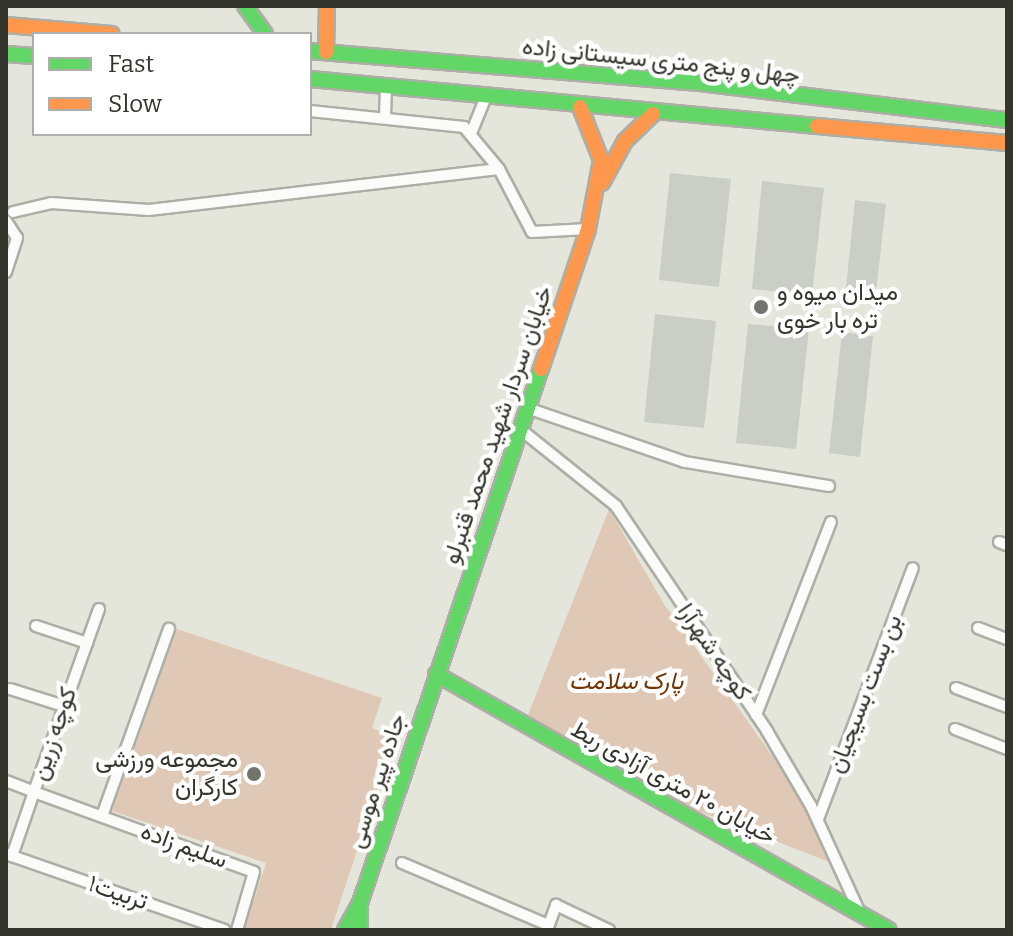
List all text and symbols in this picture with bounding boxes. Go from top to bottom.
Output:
legend [32,32,312,136]
street label: چهل و پنج متری سیستانی زاده [521,32,801,90]
text: Fast [108,50,154,78]
text: Slow [108,90,162,118]
place label: میدان میوه و تره بار خوی [777,279,898,335]
street label: خیابان سردار شهید محمد قنبرلو [437,282,559,568]
marker: میدان میوه و تره بار خوی [752,298,770,316]
street label: کوچه شهرآرا [671,598,757,706]
street label: بن بست بسیجیان [822,611,908,777]
park label: پارک سلامت [569,668,683,696]
street label: کوچه زرین [25,684,83,784]
street label: جاده پیر موسی [342,710,412,852]
street label: خیابان ۲۰ متری آزادی ربط [566,715,780,851]
place label: مجموعه ورزشی کارگران [95,746,238,802]
marker: مجموعه ورزشی کارگران [245,765,263,783]
street label: سلیم زاده [137,817,231,875]
street label: تربیت۱ [84,869,152,917]

